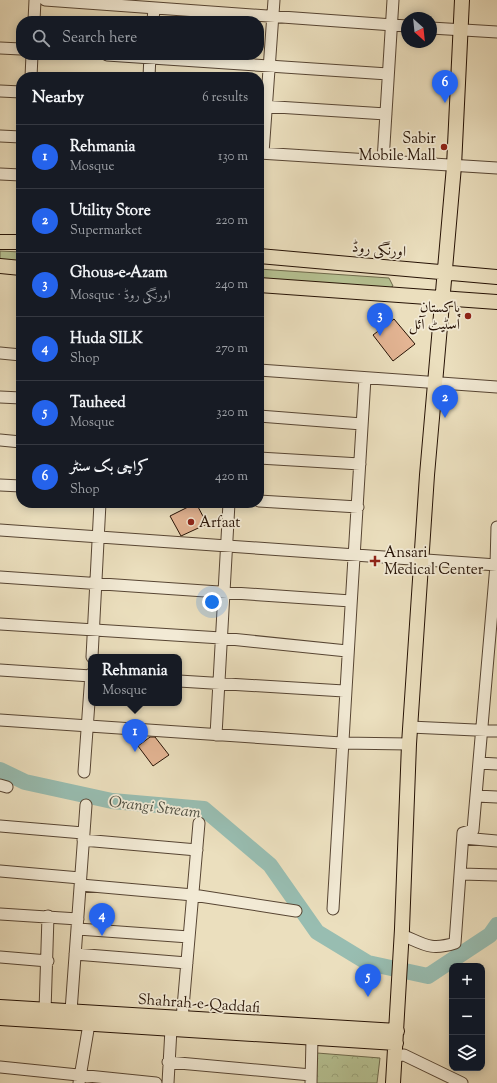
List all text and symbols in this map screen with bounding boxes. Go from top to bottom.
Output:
north arrow [401,12,437,48]
search box [16,16,264,60]
icon: search [30,27,52,49]
text: Search here [62,28,137,49]
pin: 6 [432,70,458,103]
text: Nearby [32,86,84,110]
text: 6 results [202,89,248,107]
place label: Sabir Mobile Mall [359,129,436,167]
text: Rehmania [70,137,135,158]
marker: Sabir Mobile Mall [439,142,449,152]
text: 1 [43,148,47,166]
text: 130 m [218,148,248,166]
text: Mosque [70,158,115,176]
text: Utility Store [70,201,151,222]
text: 2 [42,212,48,230]
text: 220 m [215,212,248,230]
text: Supermarket [70,222,142,240]
street label: اورنگی روڈ [351,238,407,263]
text: Ghous-e-Azam [70,263,167,284]
text: 3 [42,276,48,294]
text: 240 m [215,276,248,294]
text: Mosque · اورنگی روڈ [70,287,171,305]
place label: پاکستان اسٹیٹ آئل [409,298,461,336]
pin: 3 [367,303,393,336]
marker: پاکستان اسٹیٹ آئل [463,311,473,321]
text: Huda SILK [70,329,143,350]
text: 4 [42,340,48,358]
text: 270 m [215,340,248,358]
text: Shop [70,350,99,368]
pin: 2 [432,385,458,418]
text: Tauheed [70,393,126,414]
text: 5 [43,404,47,422]
text: 320 m [216,404,248,422]
text: Mosque [70,414,115,432]
text: کراچی بک سنٹر [70,457,149,478]
text: 6 [42,468,48,486]
text: 420 m [215,468,248,486]
text: Shop [70,481,99,499]
place label: Arfaat [199,513,241,534]
marker: Arfaat [186,517,196,527]
place label: Ansari Medical Center [384,543,484,581]
marker: Ansari Medical Center [369,555,381,567]
your location [202,592,222,612]
popup [88,654,182,706]
text: Rehmania [102,661,168,682]
text: Mosque [102,682,147,700]
pin: 1 [122,719,148,752]
water label: Orangi Stream [107,791,202,826]
pin: 4 [89,903,115,936]
map controls [449,963,485,1071]
button: + [449,963,485,999]
pin: 5 [355,964,381,997]
street label: Shahrah-e-Qaddafi [137,990,261,1019]
button: − [449,999,485,1035]
button: layers [449,1035,485,1071]

